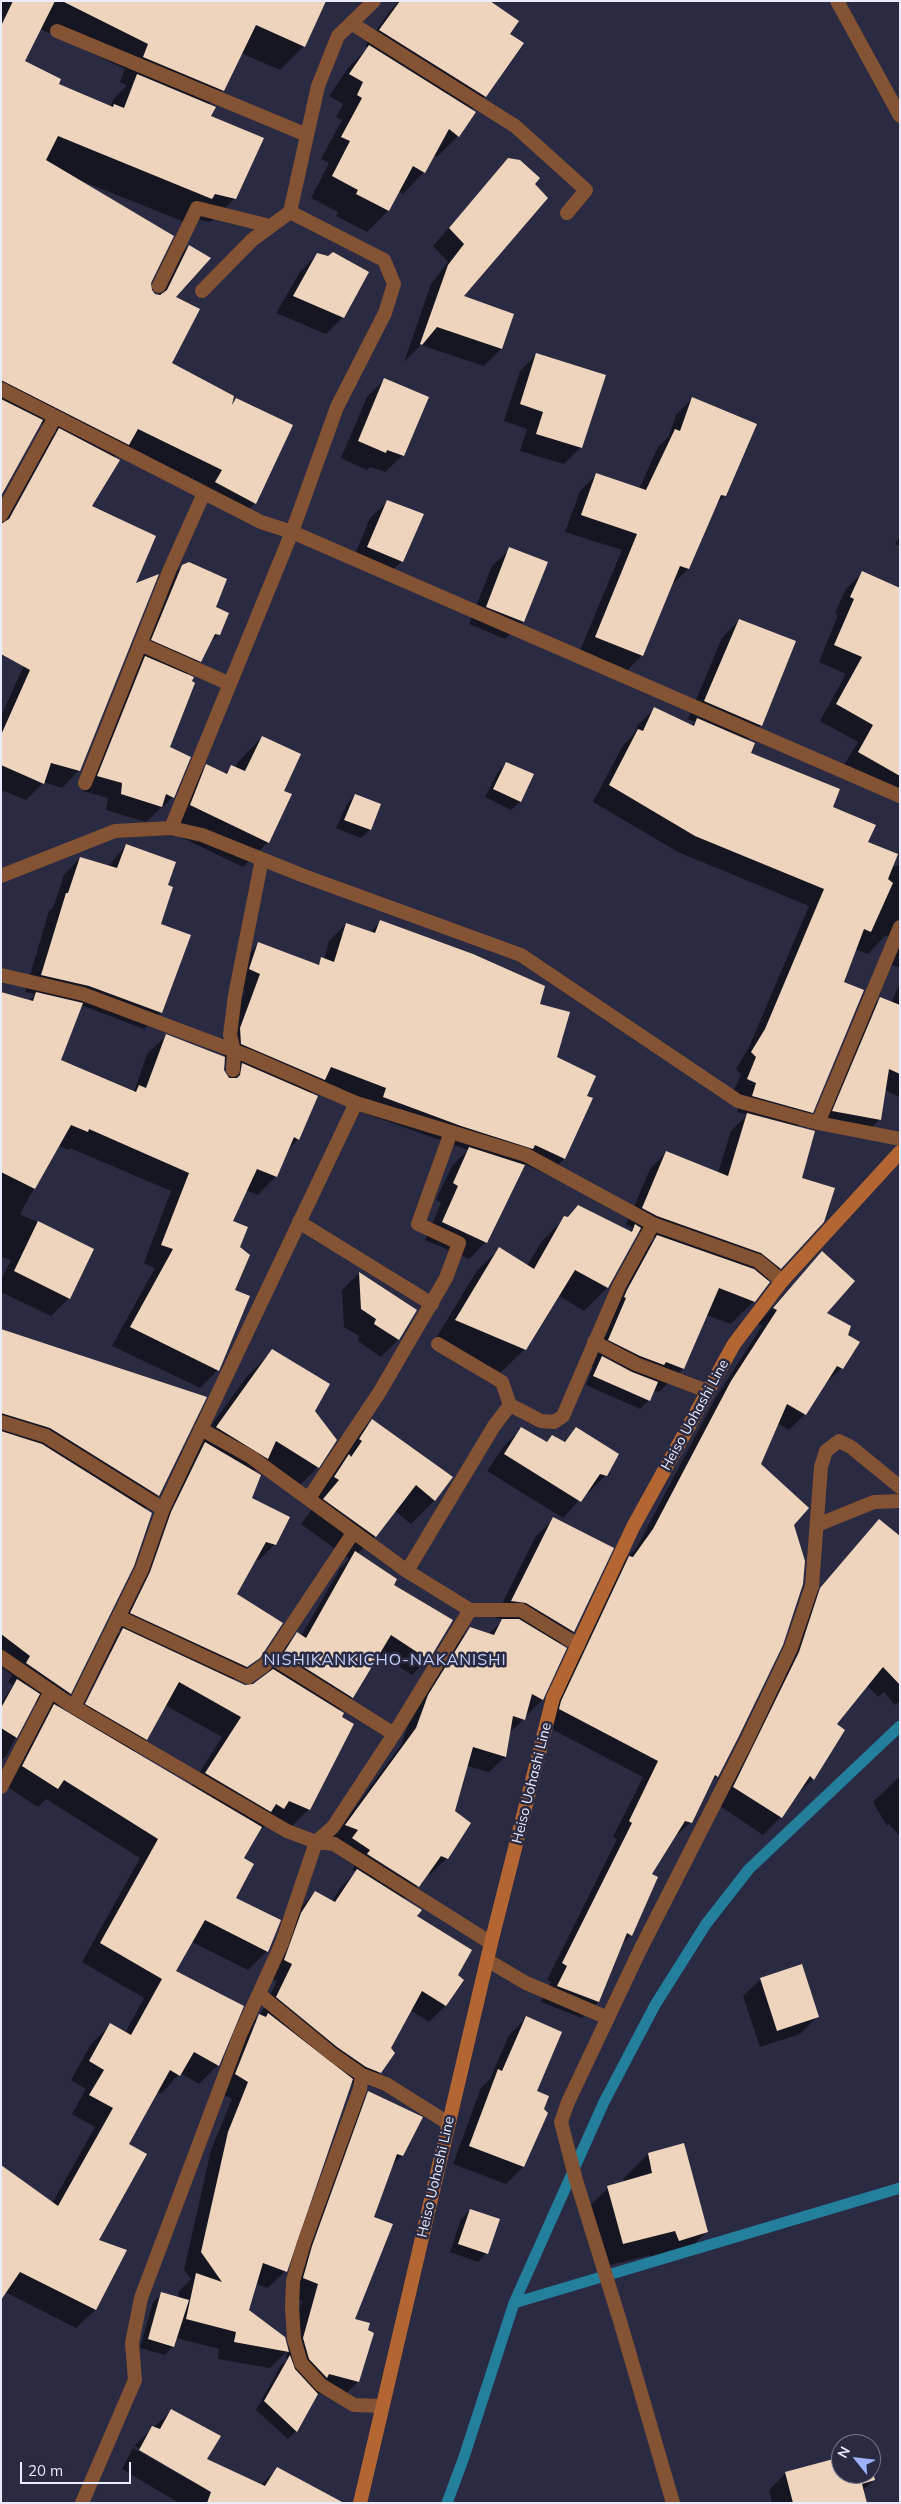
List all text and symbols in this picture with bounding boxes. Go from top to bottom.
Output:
street label: Heiso Uohashi Line [658,1357,732,1473]
district label: NISHIKANKICHO-NAKANISHI [261,1650,509,1670]
street label: Heiso Uohashi Line [509,1721,555,1845]
street label: Heiso Uohashi Line [414,2115,458,2239]
north arrow [831,2434,881,2484]
text: N [833,2443,854,2461]
scale bar [22,2452,134,2484]
text: 20 m [28,2461,63,2480]

